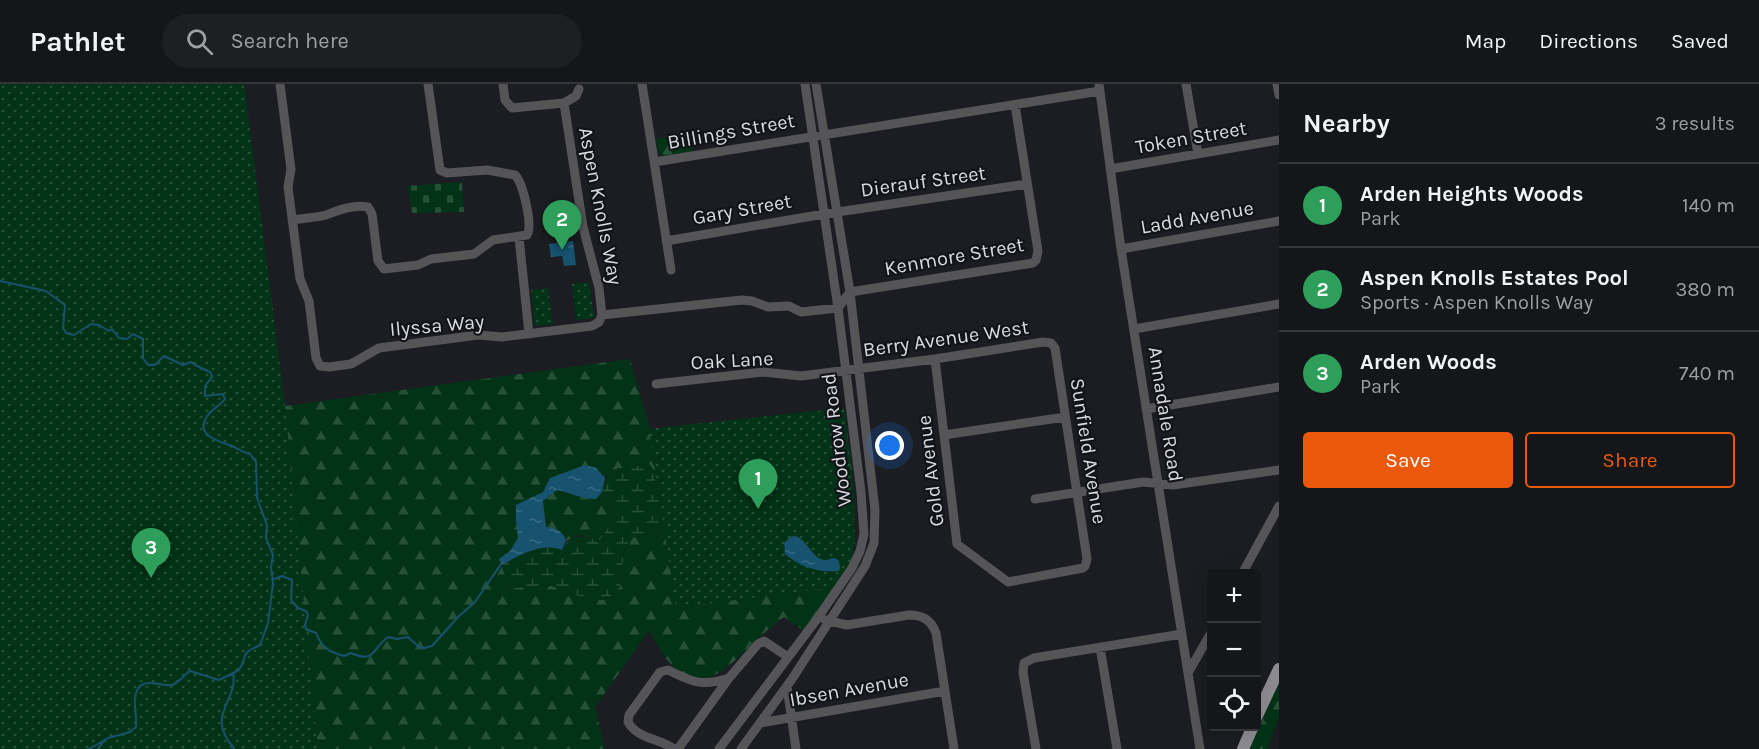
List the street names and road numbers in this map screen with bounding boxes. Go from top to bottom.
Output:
street label: Billings Street [666,109,797,154]
street label: Token Street [1134,116,1249,159]
street label: Aspen Knolls Way [574,125,627,287]
street label: Dierauf Street [859,161,988,202]
street label: Gary Street [691,189,794,230]
street label: Ladd Avenue [1139,196,1256,239]
street label: Kenmore Street [883,233,1026,280]
street label: Ilyssa Way [389,310,485,341]
street label: Berry Avenue West [862,315,1031,362]
street label: Annadale Road [1143,345,1188,483]
street label: Oak Lane [690,347,774,374]
street label: Woodrow Road [817,372,856,508]
street label: Sunfield Avenue [1066,376,1111,526]
street label: Gold Avenue [912,414,949,528]
street label: Ibsen Avenue [788,668,911,711]

